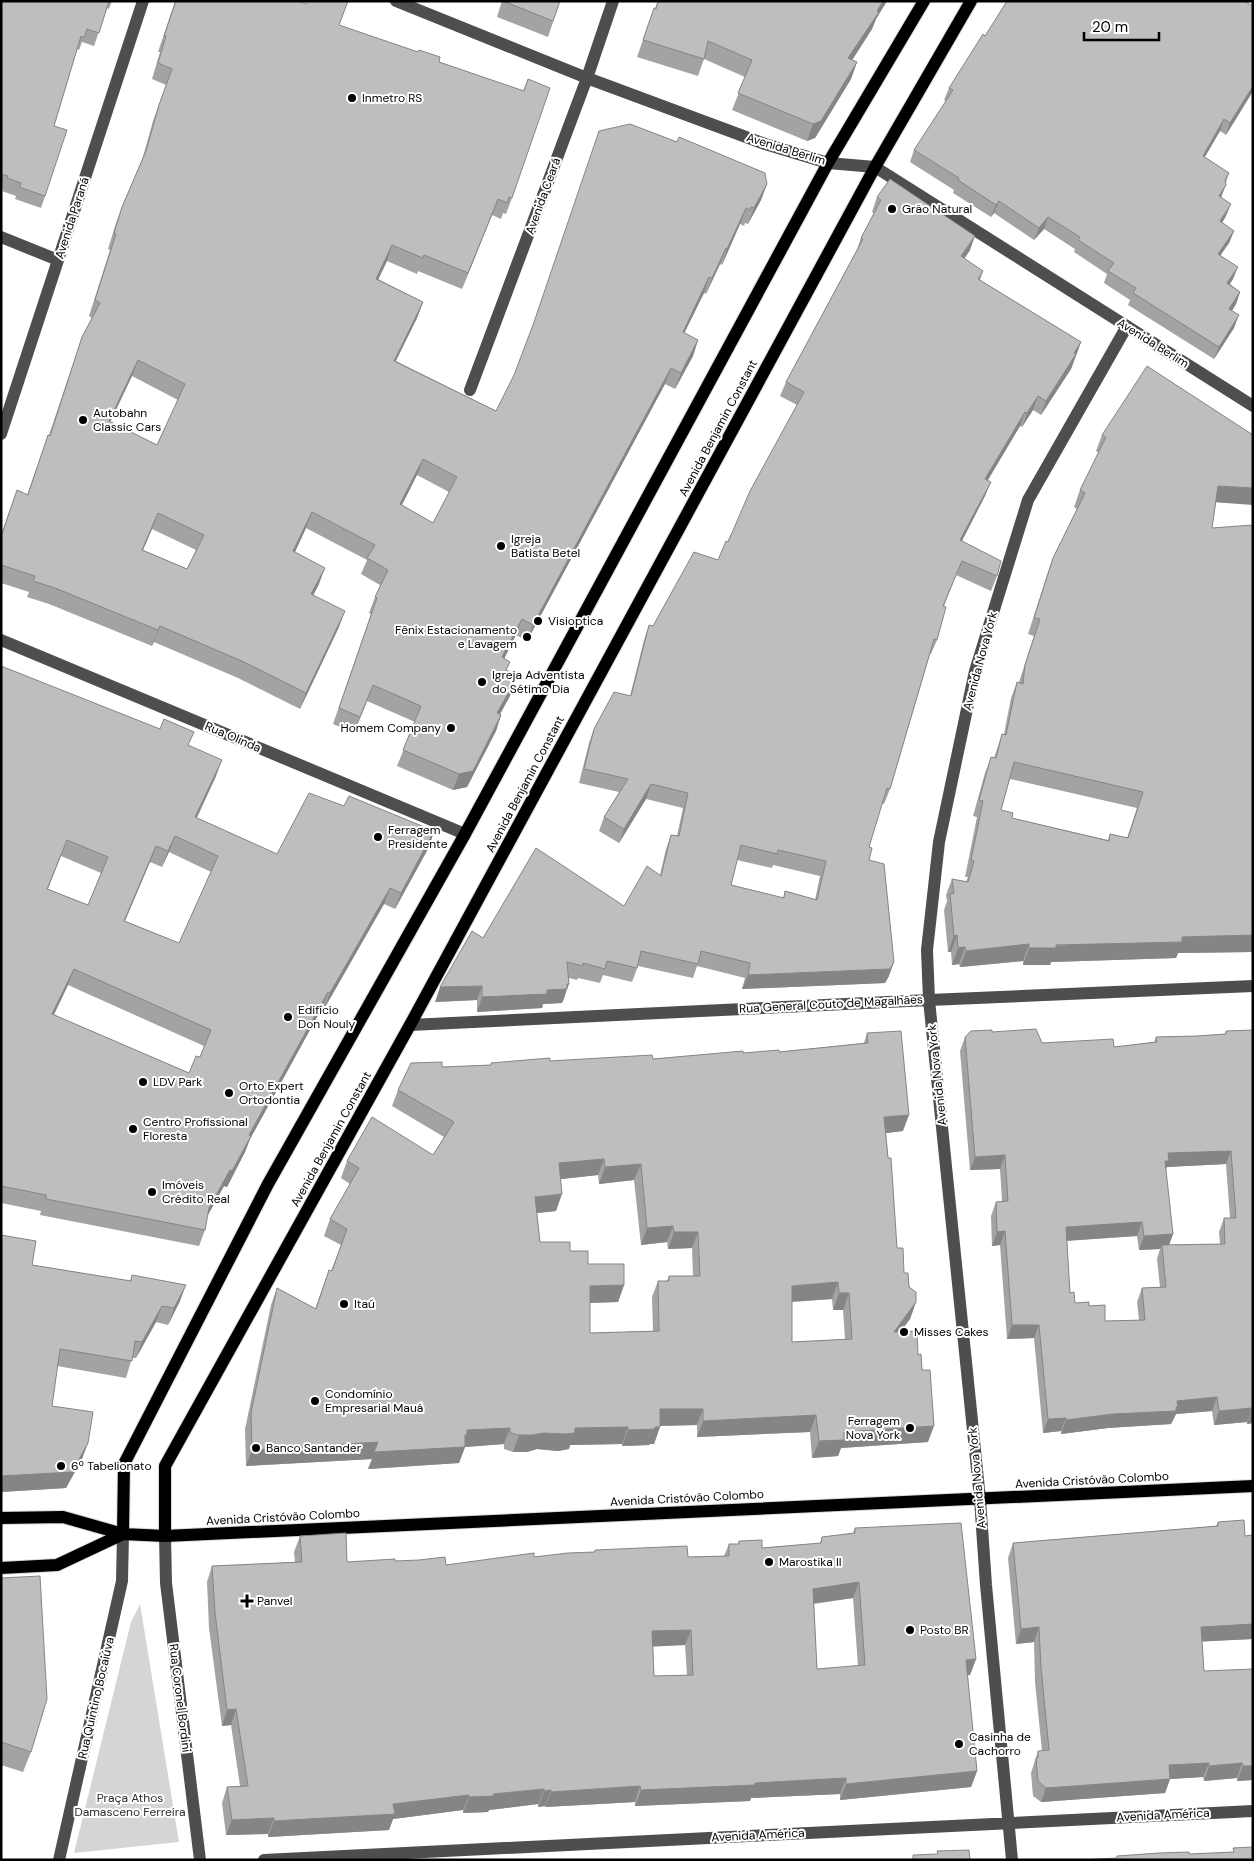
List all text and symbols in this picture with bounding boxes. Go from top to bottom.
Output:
scale bar [1084,10,1159,42]
text: 20 m [1092,17,1128,37]
place label: Inmetro RS [362,90,422,106]
marker: Inmetro RS [346,92,358,104]
street label: Avenida Berlim [744,129,828,169]
street label: Avenida Ceará [522,156,564,236]
street label: Avenida Paraná [51,175,93,261]
place label: Grão Natural [902,201,972,217]
marker: Grão Natural [886,203,898,215]
street label: Avenida Berlim [1114,315,1192,371]
street label: Avenida Benjamin Constant [675,357,761,499]
place label: Autobahn Classic Cars [93,405,161,435]
marker: Autobahn Classic Cars [77,414,89,426]
place label: Igreja Batista Betel [511,531,580,561]
marker: Igreja Batista Betel [495,540,507,552]
street label: Avenida Nova York [959,610,1001,712]
place label: Visioptica [548,613,603,629]
marker: Visioptica [532,615,544,627]
place label: Fênix Estacionamento e Lavagem [395,622,517,652]
marker: Fênix Estacionamento e Lavagem [521,631,533,643]
place label: Igreja Adventista do Sétimo Dia [492,667,585,697]
marker: Igreja Adventista do Sétimo Dia [476,676,488,688]
street label: Avenida Benjamin Constant [482,713,568,855]
street label: Rua Olinda [202,718,264,756]
place label: Homem Company [340,720,441,736]
marker: Homem Company [445,722,457,734]
place label: Ferragem Presidente [388,822,448,852]
marker: Ferragem Presidente [372,831,384,843]
street label: Rua General Couto de Magalhães [739,991,923,1017]
place label: Edifício Don Nouly [298,1002,355,1032]
marker: Edifício Don Nouly [282,1011,294,1023]
street label: Avenida Nova York [924,1024,950,1126]
street label: Avenida Benjamin Constant [287,1068,375,1210]
place label: LDV Park [153,1074,202,1090]
marker: LDV Park [137,1076,149,1088]
place label: Orto Expert Ortodontia [239,1078,304,1108]
marker: Orto Expert Ortodontia [223,1087,235,1099]
place label: Centro Profissional Floresta [143,1114,248,1144]
marker: Centro Profissional Floresta [127,1123,139,1135]
place label: Imóveis Crédito Real [162,1177,230,1207]
marker: Imóveis Crédito Real [146,1186,158,1198]
place label: Itaú [354,1296,375,1312]
marker: Itaú [338,1298,350,1310]
place label: Misses Cakes [914,1324,989,1340]
marker: Misses Cakes [898,1326,910,1338]
place label: Condomínio Empresarial Mauá [325,1386,423,1416]
marker: Condomínio Empresarial Mauá [309,1395,321,1407]
place label: Ferragem Nova York [846,1413,900,1443]
marker: Ferragem Nova York [904,1422,916,1434]
street label: Avenida Nova York [965,1427,989,1529]
place label: Banco Santander [266,1440,362,1456]
marker: Banco Santander [250,1442,262,1454]
place label: 6º Tabelionato [71,1458,152,1474]
marker: 6º Tabelionato [55,1460,67,1472]
street label: Avenida Cristóvão Colombo [1015,1468,1169,1492]
street label: Avenida Cristóvão Colombo [610,1486,764,1510]
street label: Avenida Cristóvão Colombo [206,1505,360,1529]
place label: Marostika II [779,1554,842,1570]
marker: Marostika II [763,1556,775,1568]
place label: Panvel [257,1593,293,1609]
marker: Panvel [241,1595,253,1607]
place label: Posto BR [920,1622,969,1638]
marker: Posto BR [904,1624,916,1636]
street label: Rua Quintino Bocaiúva [74,1636,118,1760]
street label: Rua Coronel Bordini [165,1643,195,1753]
place label: Casinha de Cachorro [969,1729,1031,1759]
marker: Casinha de Cachorro [953,1738,965,1750]
park label: Praça Athos Damasceno Ferreira [74,1790,186,1820]
street label: Avenida América [1116,1805,1210,1825]
street label: Avenida América [711,1825,805,1845]

